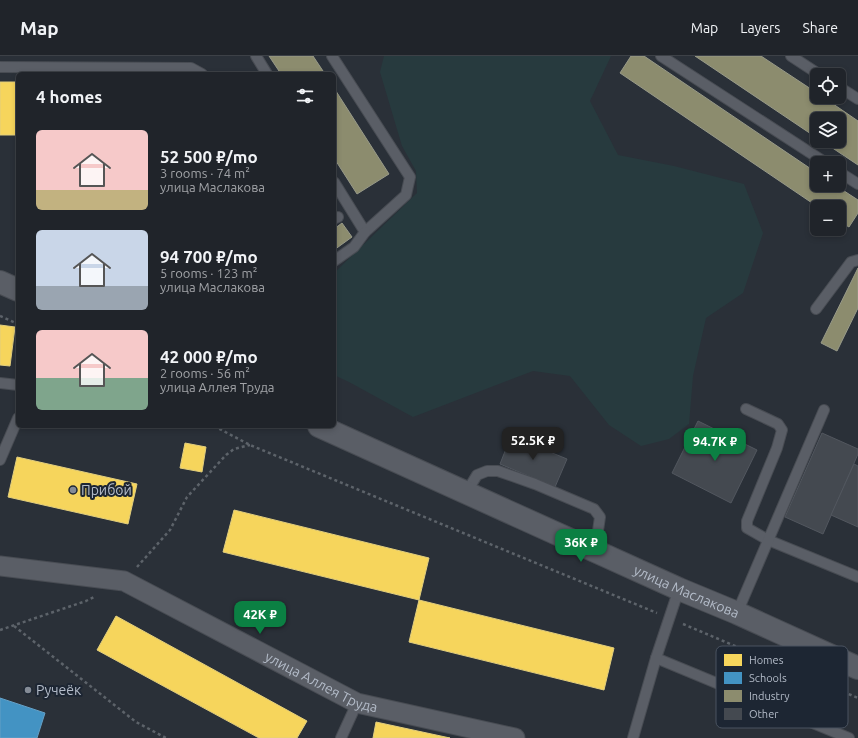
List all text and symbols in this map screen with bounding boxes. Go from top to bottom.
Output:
text: Map [20,17,59,39]
text: Map [691,20,718,36]
text: Layers [740,20,780,36]
text: Share [802,20,838,36]
map controls [810,68,846,236]
button: locate [810,68,846,104]
icon: filters [294,85,316,107]
text: 4 homes [36,87,102,106]
button: layers [810,112,846,148]
icon: home [68,146,116,194]
text: 52 500 ₽/mo [160,147,258,166]
button: + [810,156,846,192]
text: 3 rooms · 74 m² [160,166,250,180]
text: улица Маслакова [160,180,265,194]
button: − [810,200,846,236]
icon: home [68,246,116,294]
text: 94 700 ₽/mo [160,247,258,266]
text: 5 rooms · 123 m² [160,266,257,280]
text: улица Маслакова [160,280,265,294]
icon: home [68,346,116,394]
text: 42 000 ₽/mo [160,347,258,366]
text: 2 rooms · 56 m² [160,366,250,380]
text: улица Аллея Труда [160,380,275,394]
pin: 52.5K ₽ [496,427,570,461]
pin: 94.7K ₽ [678,428,752,462]
text: 52.5K ₽ [511,433,555,447]
text: 94.7K ₽ [693,434,737,448]
place label: Прибой [81,482,132,498]
marker: Прибой [68,485,78,495]
pin: 36K ₽ [553,529,609,563]
text: 36K ₽ [564,535,598,549]
street label: улица Маслакова [631,562,742,621]
pin: 42K ₽ [232,601,288,635]
text: 42K ₽ [243,607,277,621]
legend [716,646,848,728]
street label: улица Аллея Труда [262,648,379,715]
text: Homes [749,654,784,666]
text: Schools [749,672,787,684]
place label: Ручеёк [36,682,81,698]
marker: Ручеёк [23,685,33,695]
text: Industry [749,690,790,702]
text: Other [749,708,779,720]

